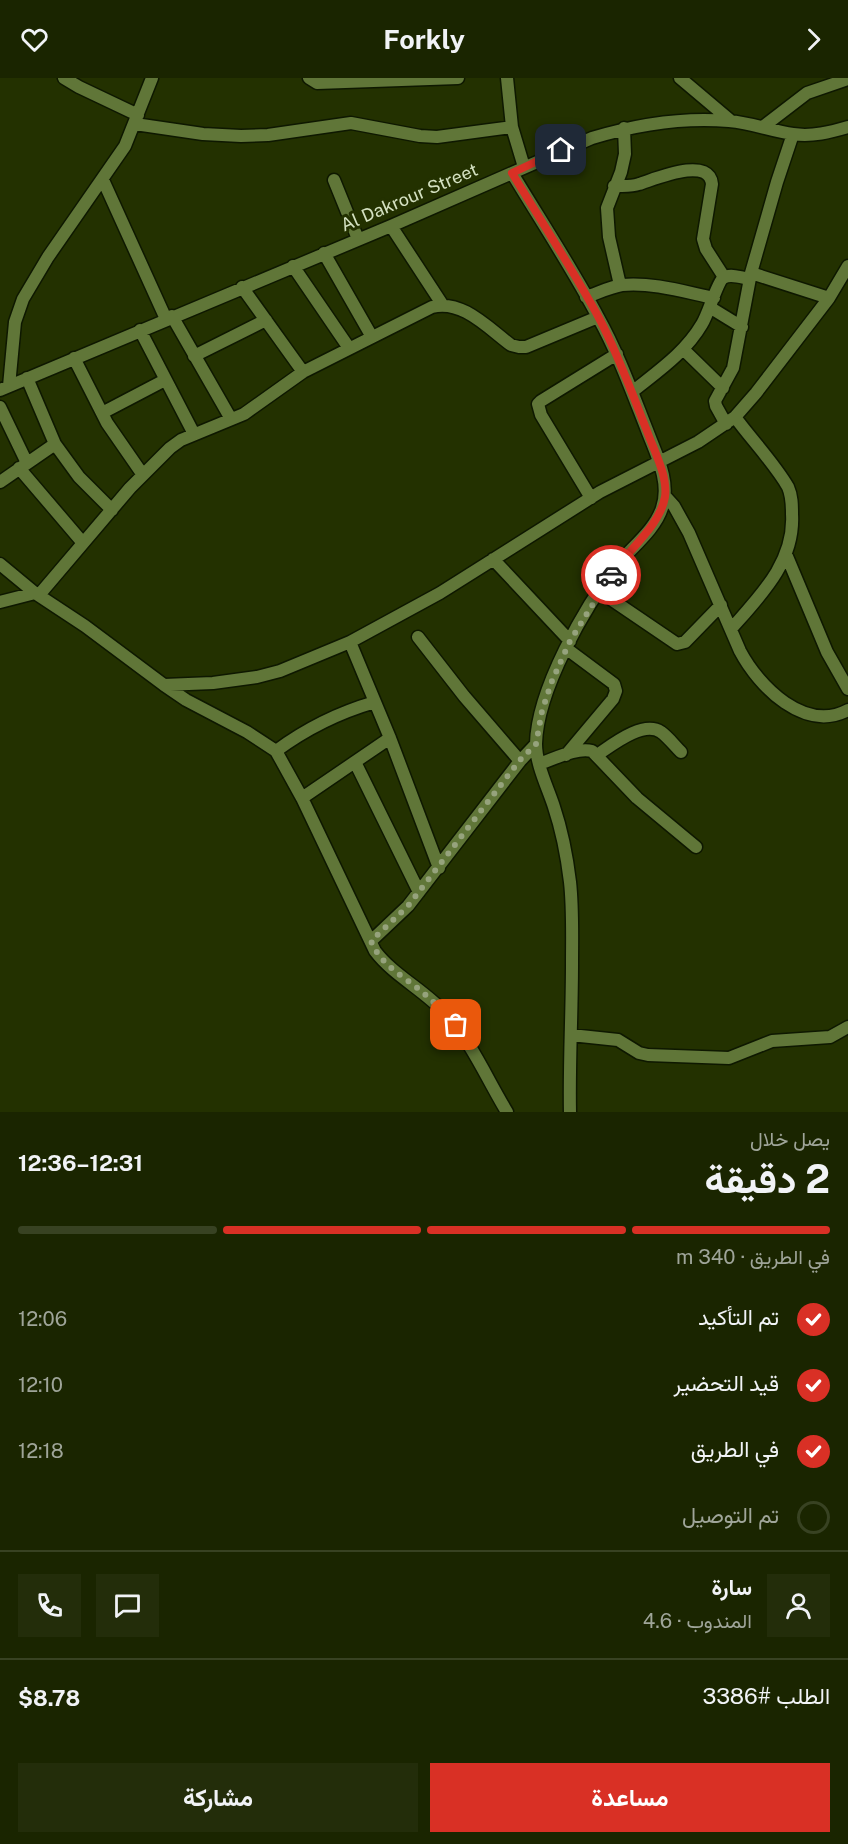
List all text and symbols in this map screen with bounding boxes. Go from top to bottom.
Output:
icon: heart [18,23,51,56]
text: Forkly [383,23,465,55]
icon: forward [797,23,830,56]
pin [535,124,586,175]
icon: home [544,133,577,166]
street label: Al Dakrour Street [337,159,481,235]
courier [581,545,641,605]
icon: car [595,559,628,592]
pin [430,999,481,1050]
icon: bag [439,1008,472,1041]
text: يصل خلال [750,1127,830,1151]
text: 12:31–12:36 [18,1150,143,1176]
text: 2 دقيقة [704,1156,830,1202]
text: في الطريق · 340 m [676,1245,830,1269]
icon: check [797,1303,830,1336]
text: تم التأكيد [698,1304,779,1330]
text: 12:06 [18,1307,67,1331]
icon: check [797,1369,830,1402]
text: قيد التحضير [673,1370,779,1396]
text: 12:10 [18,1373,63,1397]
icon: check [797,1435,830,1468]
text: في الطريق [691,1436,779,1462]
text: 12:18 [18,1439,64,1463]
text: تم التوصيل [682,1502,779,1528]
button: phone [18,1574,81,1637]
button: chat [96,1574,159,1637]
text: سارة [711,1574,752,1600]
button: person [767,1574,830,1637]
text: المندوب · 4.6 [643,1609,752,1633]
text: الطلب #3386 [702,1683,830,1709]
text: $8.78 [18,1685,80,1711]
button: مشاركة [18,1763,418,1832]
button: مساعدة [430,1763,830,1832]

